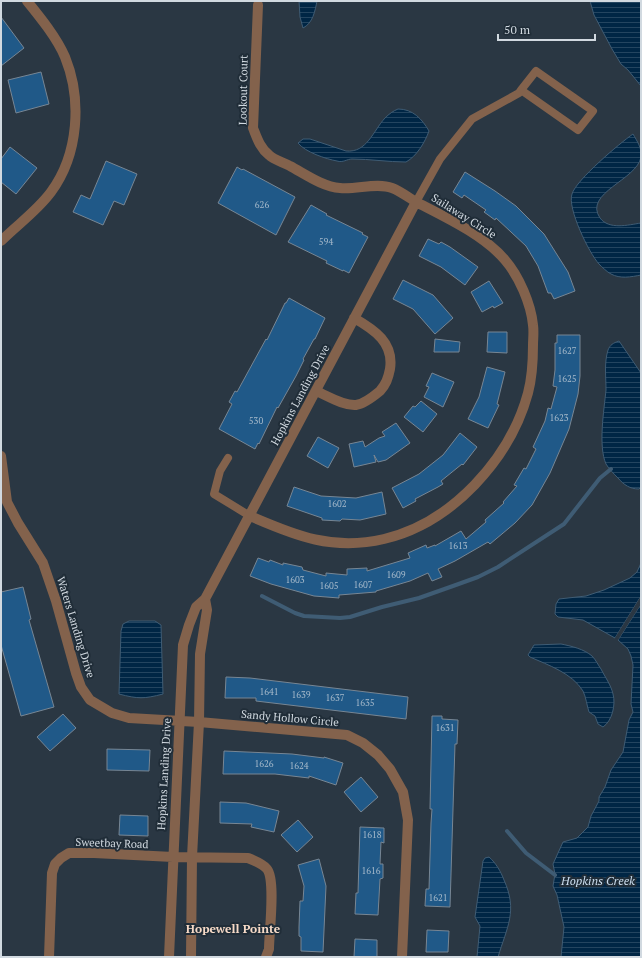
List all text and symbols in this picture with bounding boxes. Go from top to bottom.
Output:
scale bar [498,16,595,42]
text: 50 m [504,22,531,37]
street label: Lookout Court [235,55,251,125]
street label: Sailaway Circle [429,190,499,242]
house number: 626 [255,199,269,211]
house number: 594 [319,236,333,248]
street label: Hopkins Landing Drive [268,342,333,448]
house number: 1627 [557,345,577,357]
house number: 1625 [557,373,577,385]
house number: 1623 [549,412,569,424]
house number: 530 [249,415,263,427]
house number: 1602 [327,498,347,510]
house number: 1613 [448,540,468,552]
house number: 1609 [386,569,406,581]
house number: 1603 [285,574,305,586]
street label: Waters Landing Drive [54,575,98,680]
house number: 1607 [353,579,373,591]
house number: 1605 [319,580,339,592]
house number: 1641 [259,686,279,698]
house number: 1639 [291,689,311,701]
house number: 1637 [325,692,345,704]
house number: 1635 [355,697,375,709]
street label: Sandy Hollow Circle [240,707,340,729]
street label: Hopkins Landing Drive [154,717,174,830]
house number: 1631 [435,722,455,734]
house number: 1626 [254,758,274,770]
house number: 1624 [289,760,309,772]
house number: 1618 [362,829,382,841]
street label: Sweetbay Road [75,835,149,851]
house number: 1616 [361,865,381,877]
water label: Hopkins Creek [560,873,635,888]
house number: 1621 [428,892,448,904]
district label: Hopewell Pointe [186,921,281,936]

